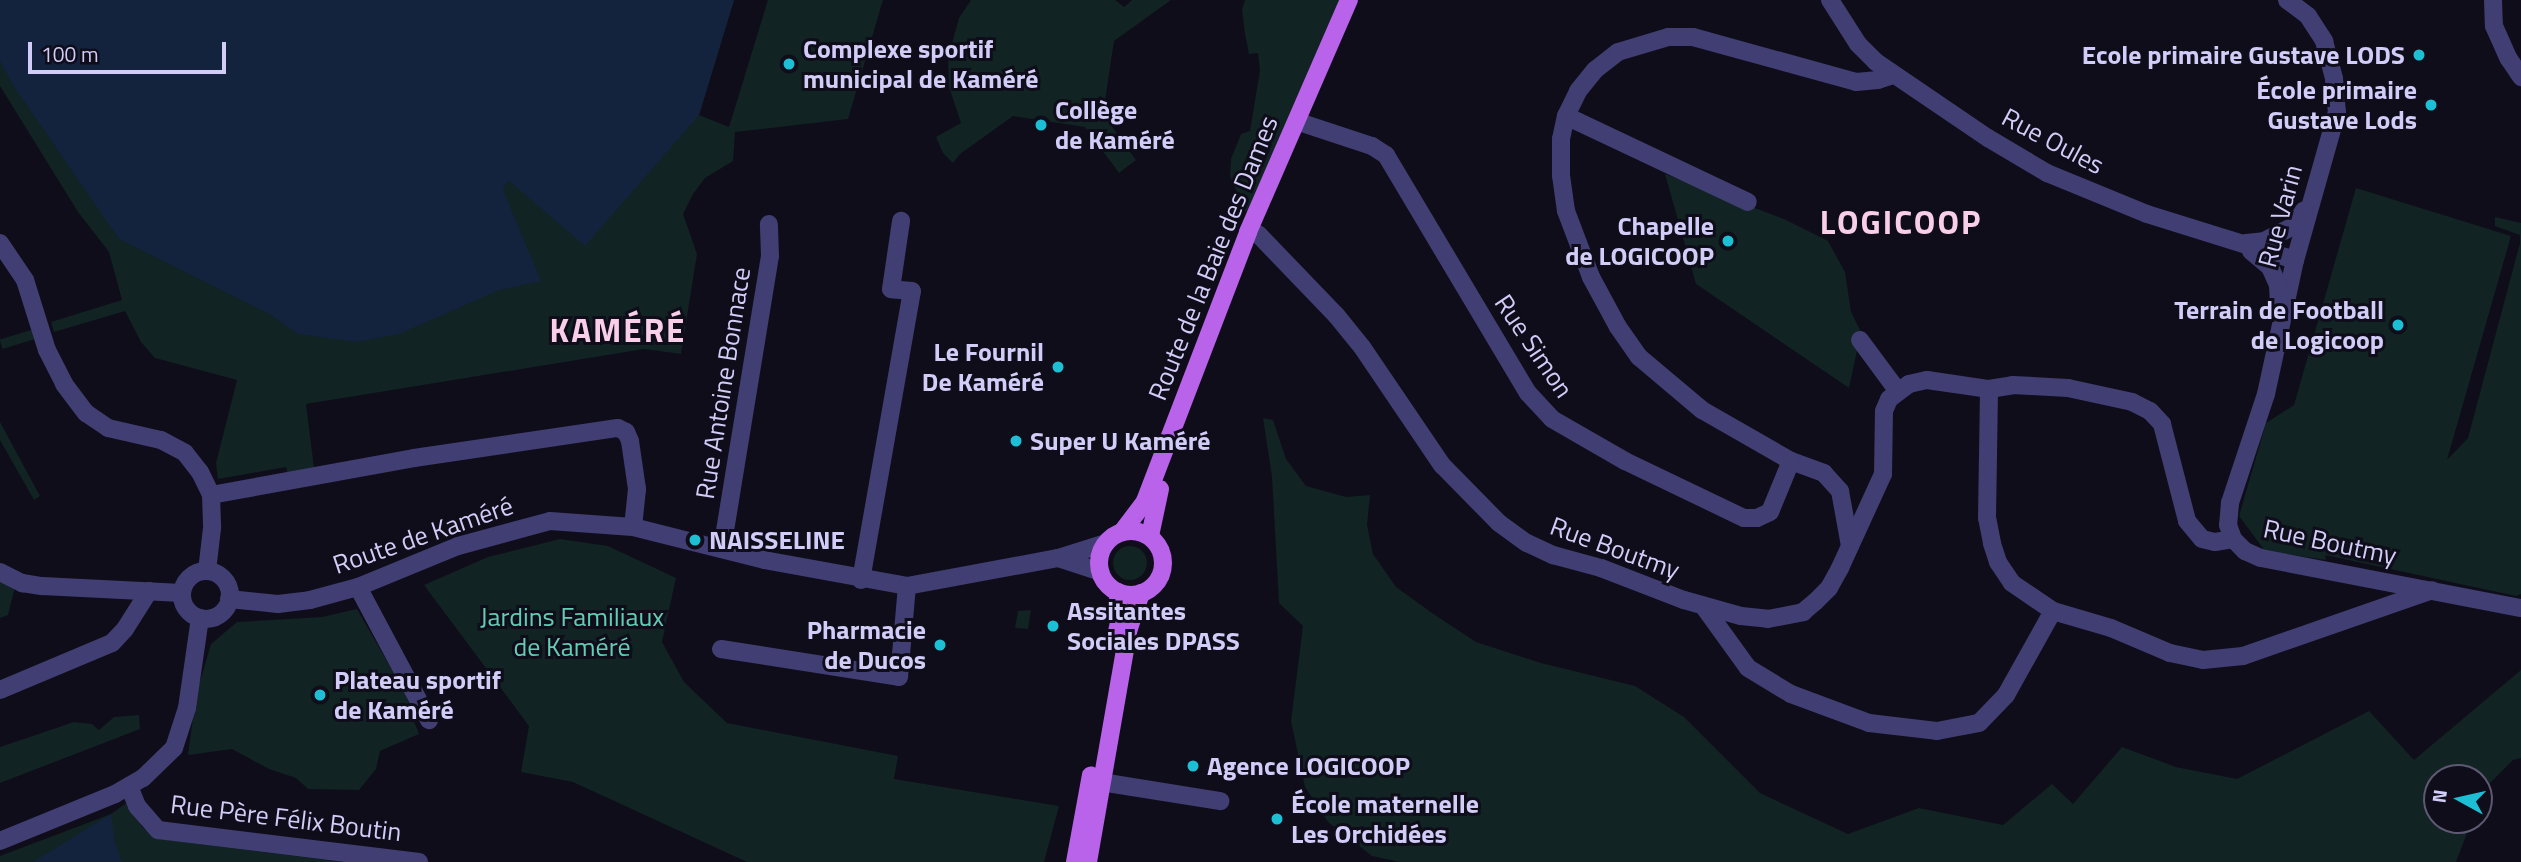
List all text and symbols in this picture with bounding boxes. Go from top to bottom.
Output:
scale bar [32,28,229,72]
place label: Complexe sportif municipal de Kaméré [803,33,1039,94]
text: 100 m [41,38,98,70]
place label: Ecole primaire Gustave LODS [2082,39,2405,71]
marker: Ecole primaire Gustave LODS [2411,47,2427,63]
marker: Complexe sportif municipal de Kaméré [781,56,797,72]
place label: École primaire Gustave Lods [2256,74,2417,136]
place label: Collège de Kaméré [1055,94,1175,156]
marker: École primaire Gustave Lods [2423,97,2439,113]
street label: Rue Oules [1997,101,2109,181]
street label: Route de la Baie des Dames [1142,111,1284,405]
marker: Collège de Kaméré [1033,117,1049,133]
street label: Rue Varin [2251,161,2309,271]
district label: LOGICOOP [1821,203,1981,243]
place label: Chapelle de LOGICOOP [1565,210,1714,272]
marker: Chapelle de LOGICOOP [1720,233,1736,249]
street label: Rue Antoine Bonnace [689,265,757,501]
street label: Rue Simon [1488,288,1580,404]
place label: Terrain de Football de Logicoop [2174,294,2384,356]
district label: KAMÉRÉ [550,311,686,351]
marker: Terrain de Football de Logicoop [2390,317,2406,333]
place label: Le Fournil De Kaméré [922,336,1044,398]
marker: Le Fournil De Kaméré [1050,359,1066,375]
place label: Super U Kaméré [1030,425,1211,457]
marker: Super U Kaméré [1008,433,1024,449]
street label: Route de Kaméré [329,490,517,580]
street label: Rue Boutmy [1546,510,1684,586]
street label: Rue Boutmy [2261,513,2399,571]
place label: NAISSELINE [709,524,845,556]
marker: NAISSELINE [687,532,703,548]
place label: Assitantes Sociales DPASS [1067,595,1240,656]
park label: Jardins Familiaux de Kaméré [480,601,664,662]
place label: Pharmacie de Ducos [807,614,926,676]
marker: Assitantes Sociales DPASS [1045,618,1061,634]
marker: Pharmacie de Ducos [932,637,948,653]
place label: Plateau sportif de Kaméré [334,664,501,726]
marker: Plateau sportif de Kaméré [312,687,328,703]
place label: Agence LOGICOOP [1207,750,1410,782]
marker: Agence LOGICOOP [1185,758,1201,774]
north arrow [2423,764,2493,834]
street label: Rue Père Félix Boutin [169,788,403,848]
place label: École maternelle Les Orchidées [1291,788,1479,850]
text: N [2423,788,2454,805]
marker: École maternelle Les Orchidées [1269,811,1285,827]

